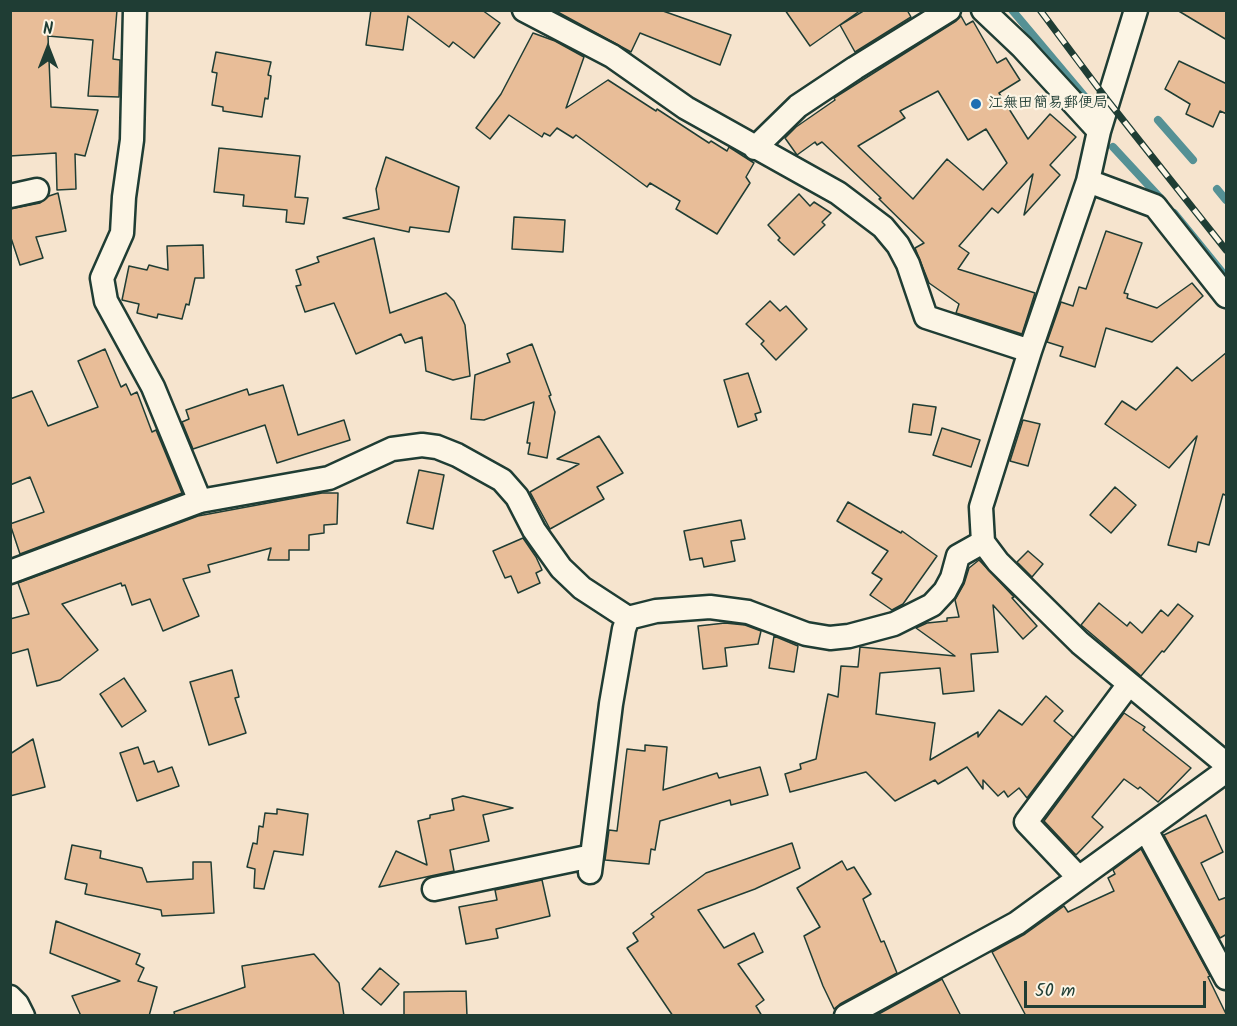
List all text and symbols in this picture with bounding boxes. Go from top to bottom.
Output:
text: N [43,17,53,42]
north arrow [18,18,78,78]
place label: 江無田簡易郵便局 [988,95,1108,113]
marker: 江無田簡易郵便局 [969,97,983,111]
scale bar [1027,969,1208,1007]
text: 50 m [1035,977,1075,1006]

